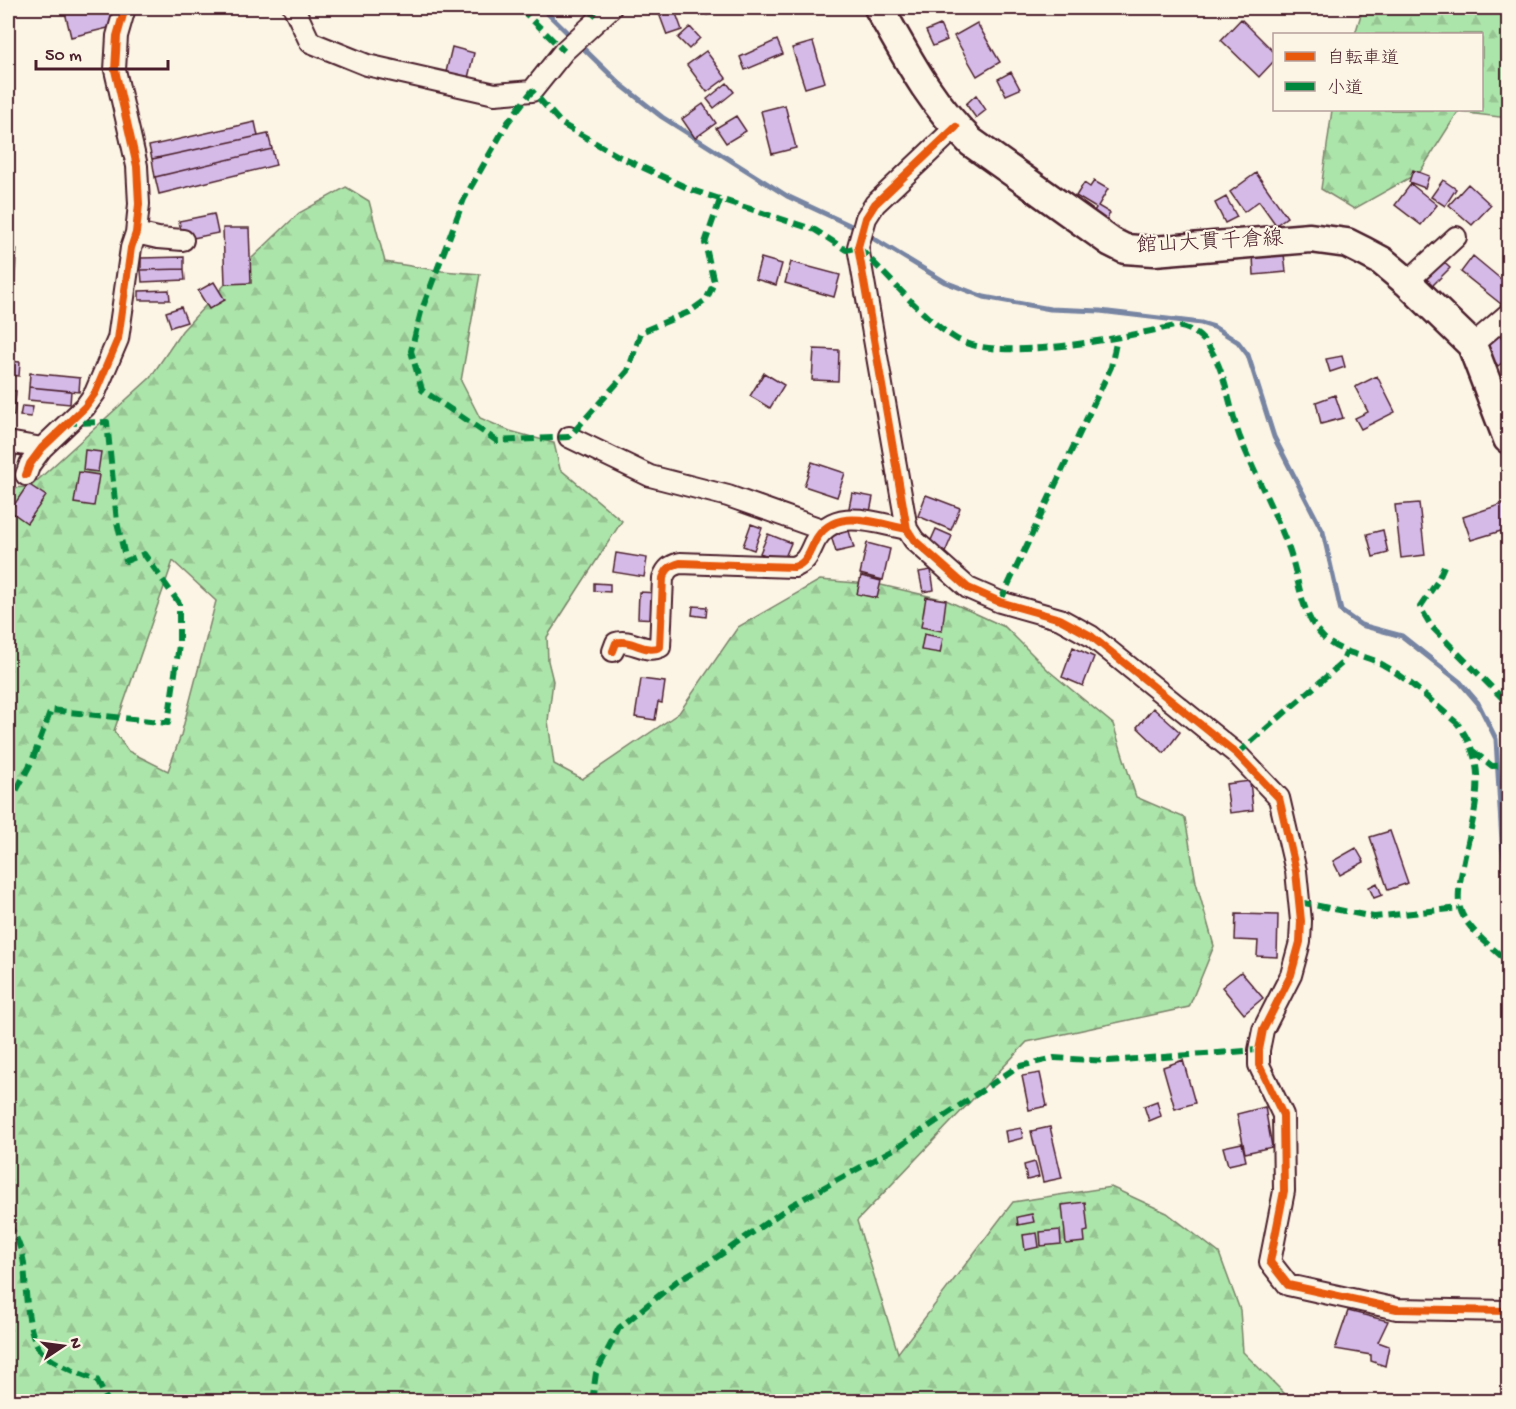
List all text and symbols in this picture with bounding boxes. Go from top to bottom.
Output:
scale bar [36,33,168,71]
legend [1273,33,1483,111]
text: 50 m [45,46,82,67]
text: 自転車道 [1327,48,1399,70]
text: 小道 [1327,78,1363,100]
street label: 館山大貫千倉線 [1136,226,1284,260]
north arrow [33,1316,93,1376]
text: N [64,1336,85,1351]

